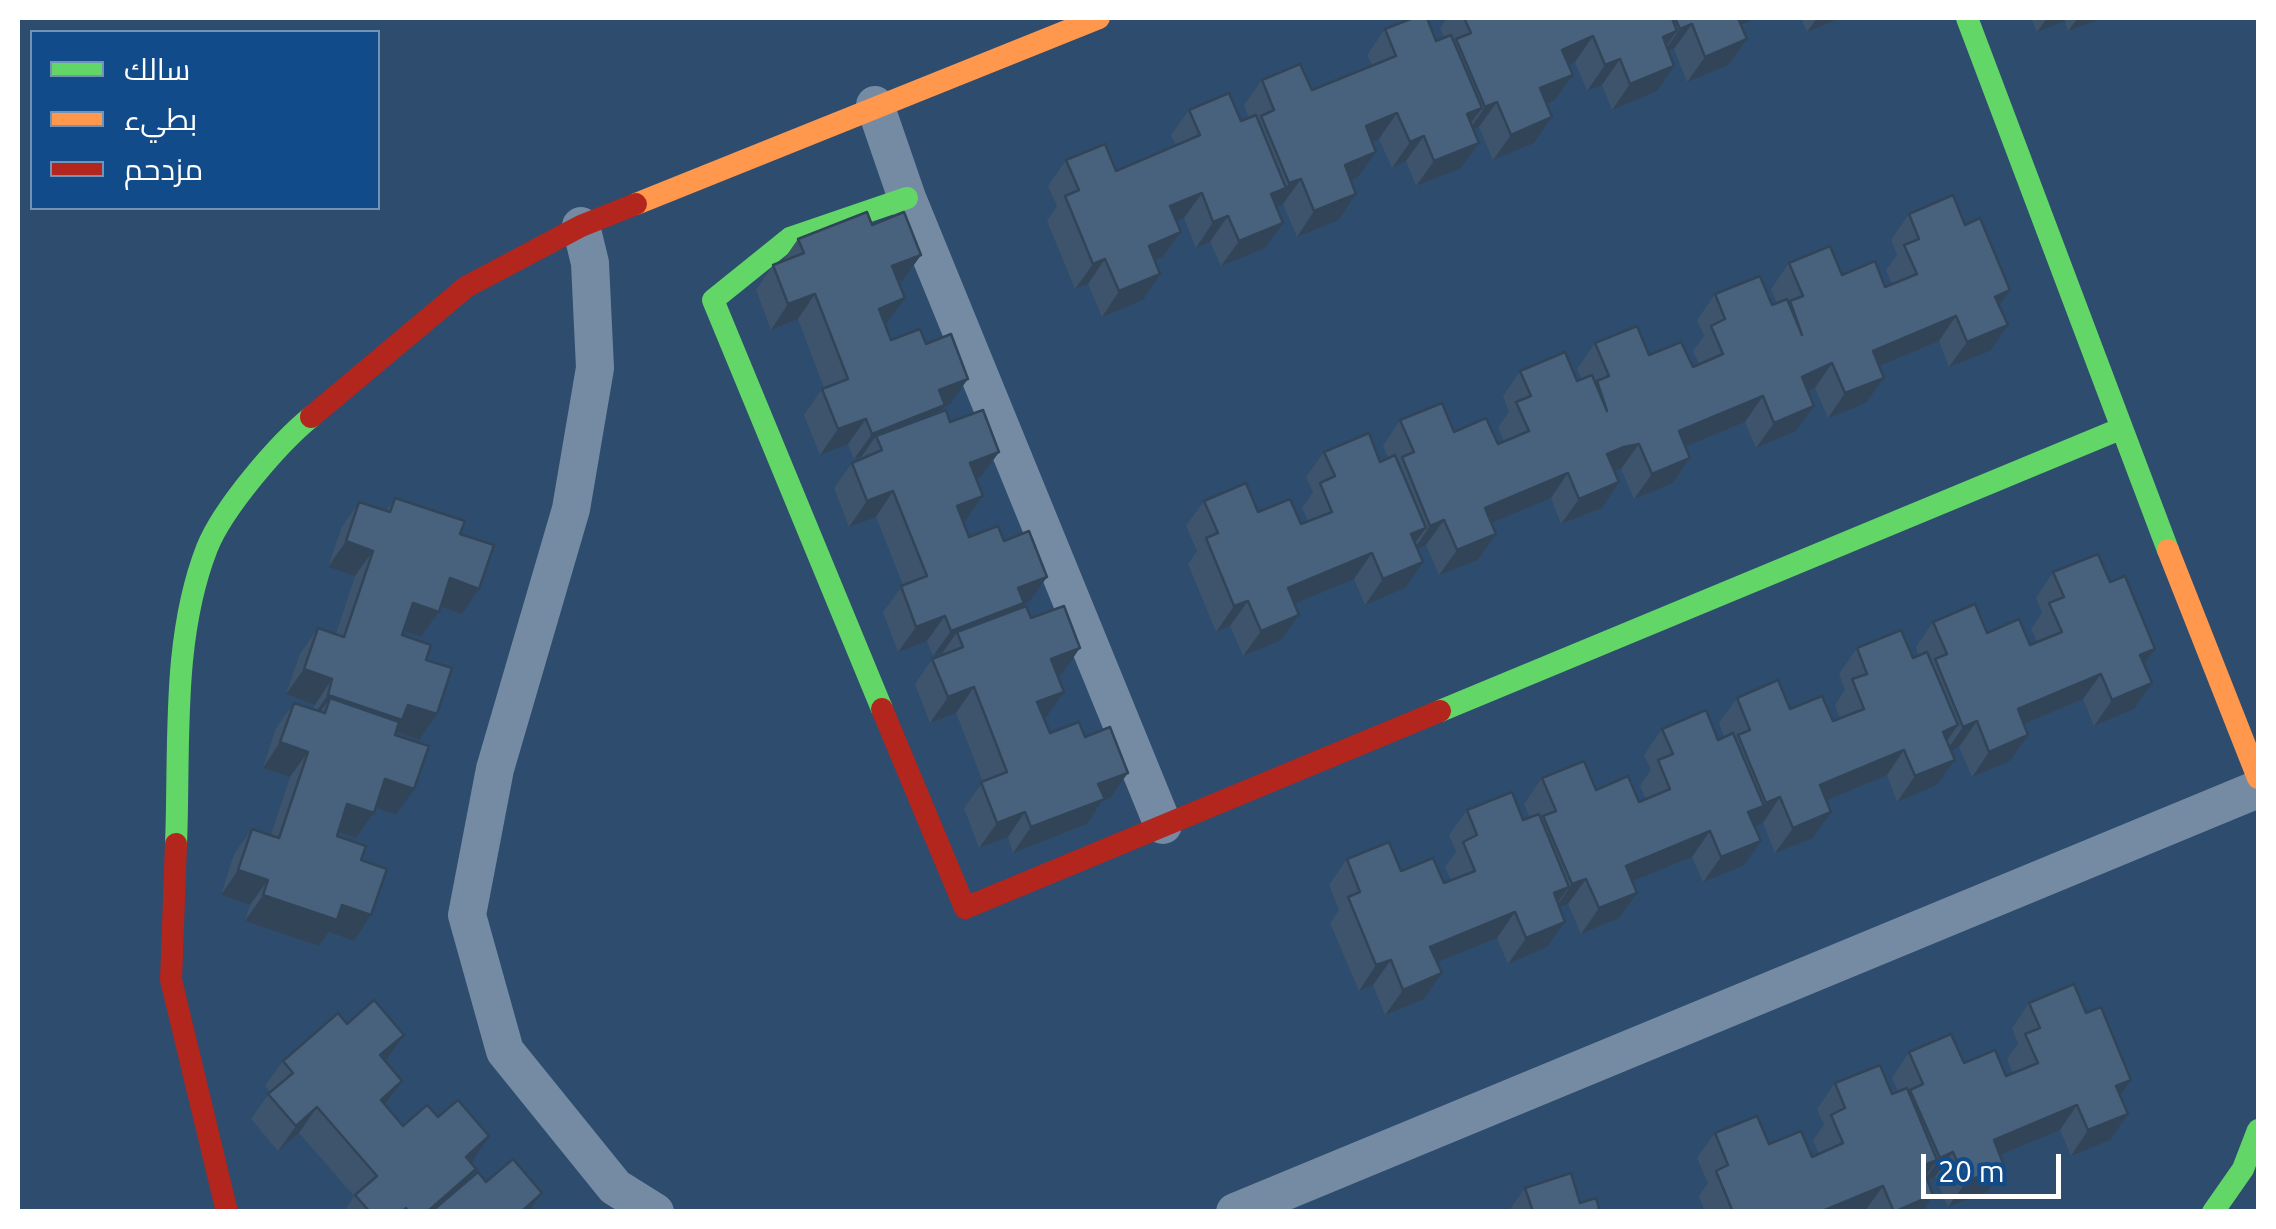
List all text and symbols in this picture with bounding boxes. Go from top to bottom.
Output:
legend [30,30,380,210]
text: سالك [124,52,190,86]
text: بطيء [124,102,197,136]
text: مزدحم [124,152,203,186]
scale bar [1926,1134,2066,1196]
text: 20 m [1938,1154,2005,1188]

